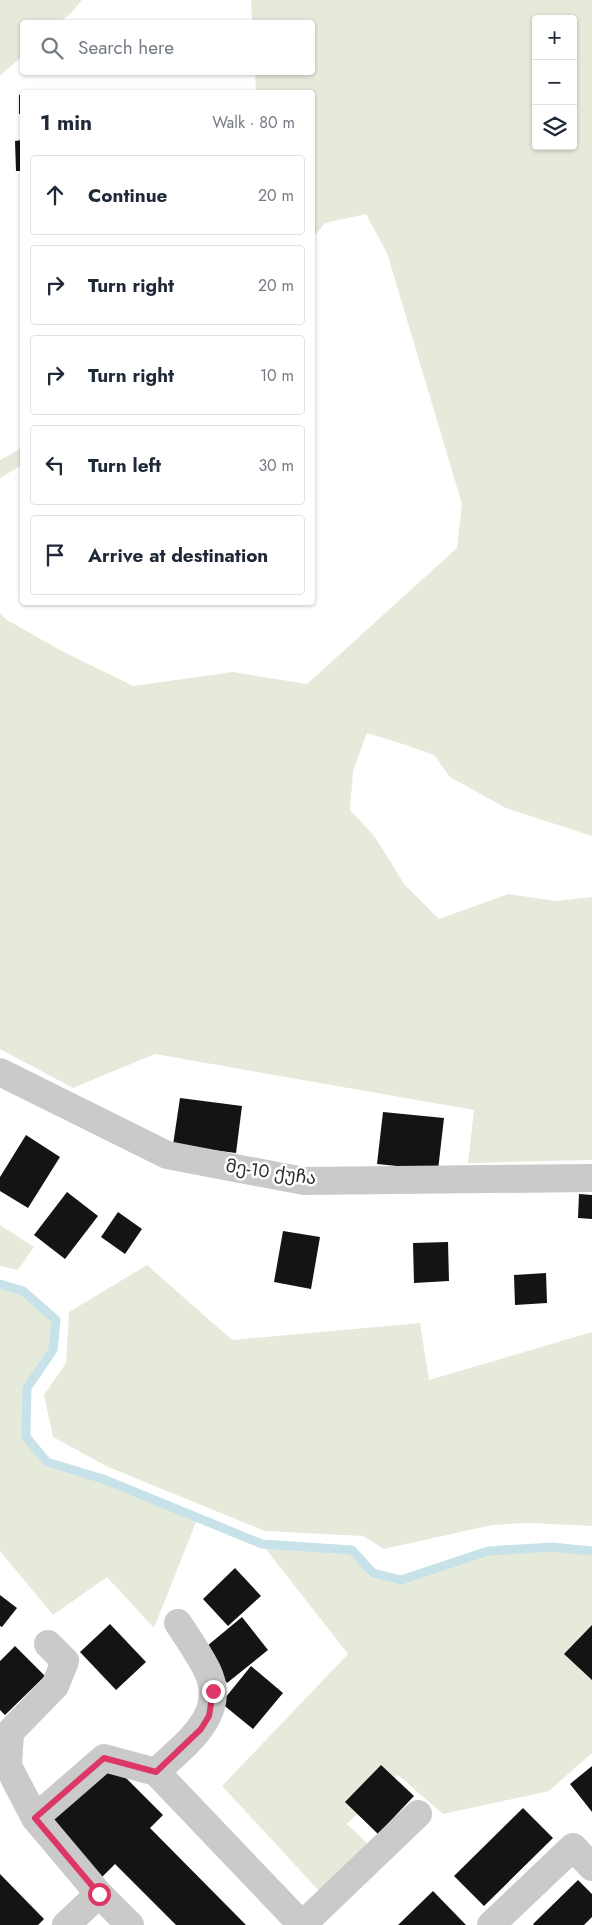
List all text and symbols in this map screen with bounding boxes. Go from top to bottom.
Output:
map controls [532,15,577,150]
button: + [532,15,577,60]
search box [20,20,315,75]
icon: search [38,34,66,62]
text: Search here [78,34,174,61]
button: − [532,60,577,105]
button: layers [532,105,577,150]
text: 1 min [40,108,92,138]
text: Walk · 80 m [212,111,295,134]
icon: ahead [41,181,69,209]
text: Continue [88,182,167,209]
text: 20 m [258,184,294,207]
icon: right [41,271,69,299]
text: Turn right [88,272,174,299]
text: 20 m [258,274,294,297]
icon: right [41,361,69,389]
text: Turn right [88,362,174,389]
text: 10 m [260,364,294,387]
icon: left [41,451,69,479]
text: Turn left [88,452,161,479]
text: 30 m [258,454,294,477]
icon: arrive [41,541,69,569]
text: Arrive at destination [88,542,268,569]
street label: მე-10 ქუჩა [224,1153,318,1191]
route end [202,1680,225,1703]
route start [88,1883,111,1906]

